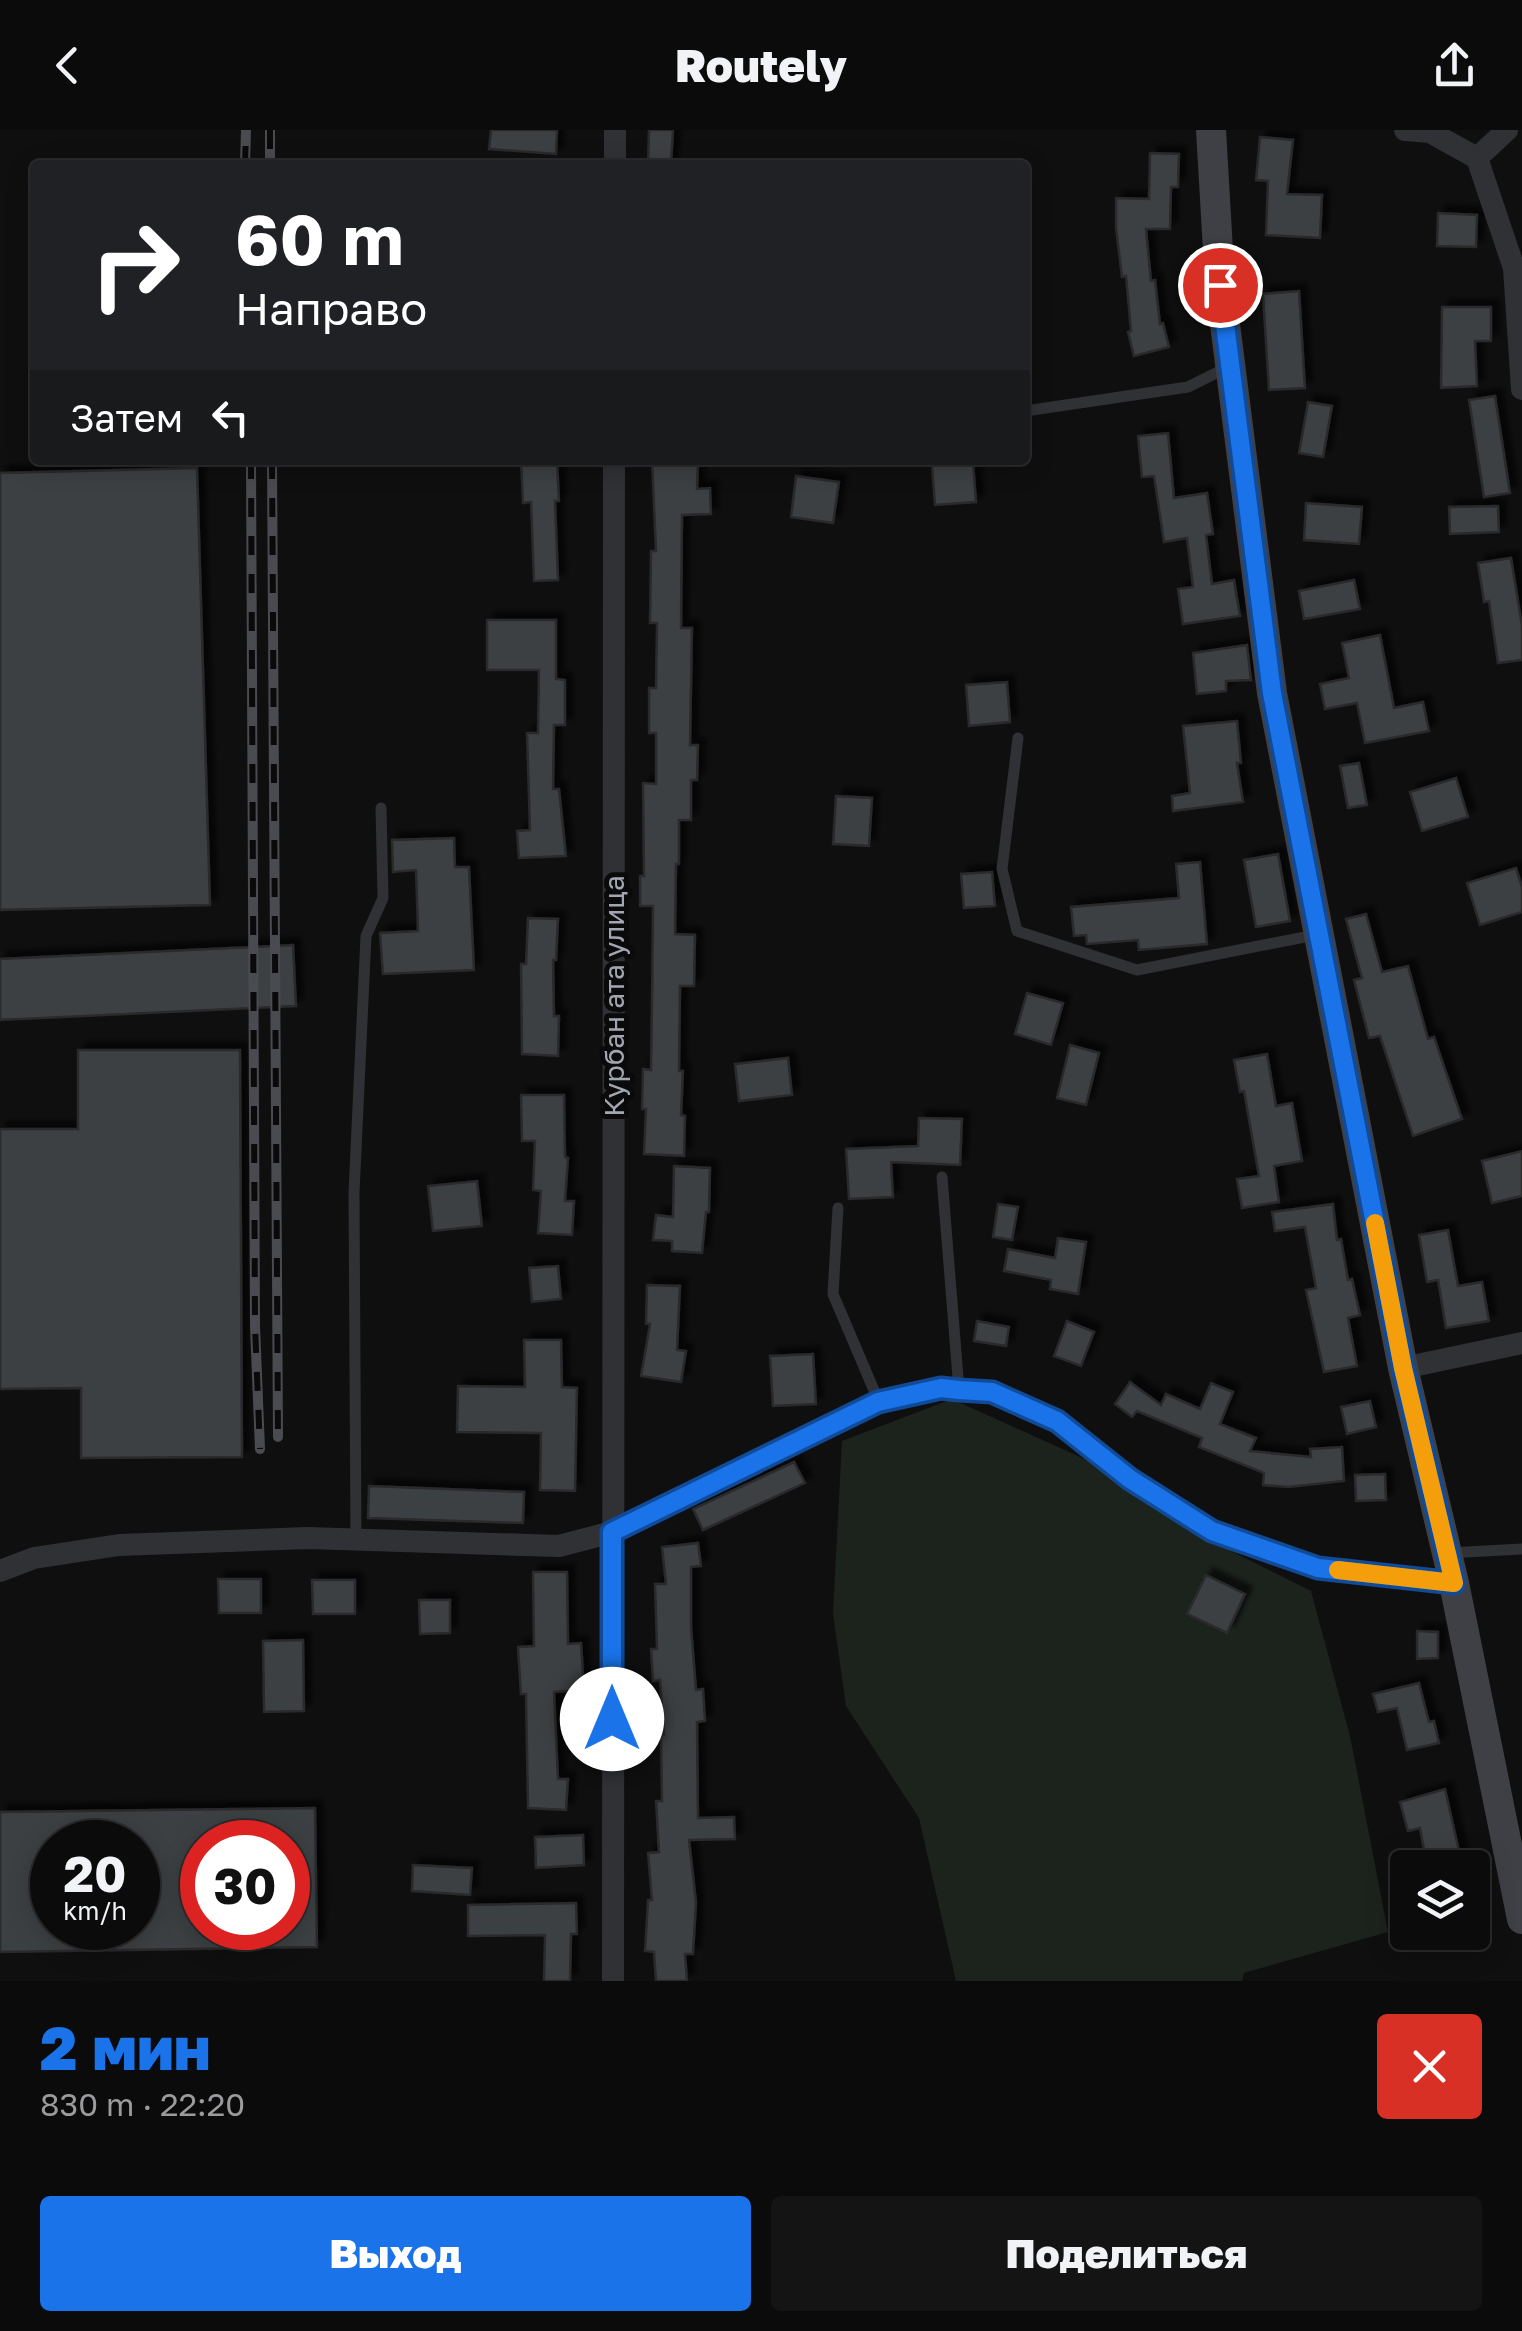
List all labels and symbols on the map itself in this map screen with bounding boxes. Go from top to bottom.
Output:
pin [1178,243,1263,328]
street label: Курбан ата улица [597,875,630,1117]
position arrow [560,1667,664,1771]
speed limit sign: 30 [180,1820,310,1950]

